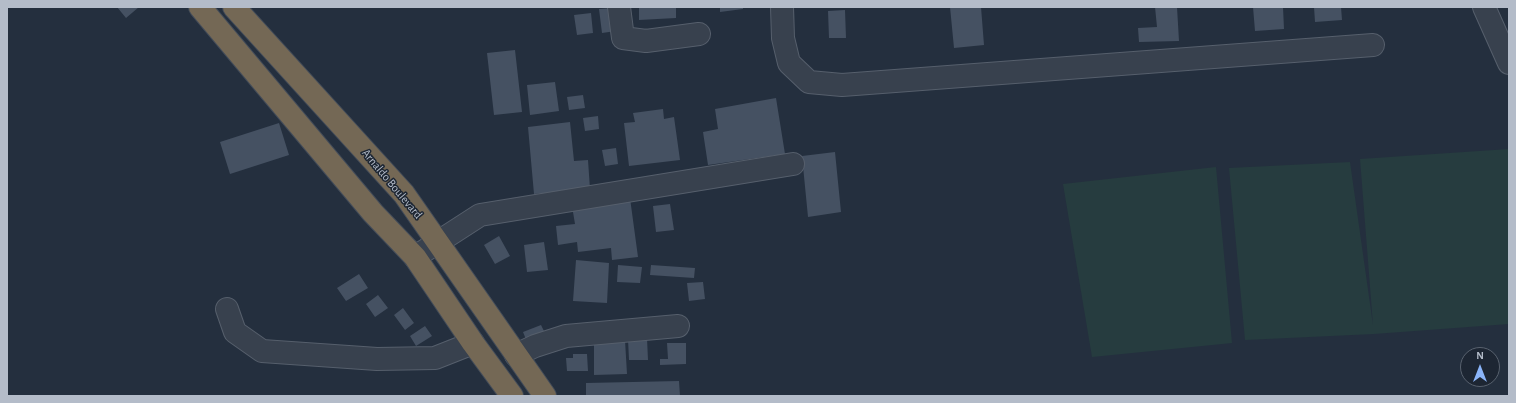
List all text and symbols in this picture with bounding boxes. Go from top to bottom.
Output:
street label: Arnaldo Boulevard [359,146,425,222]
north arrow [1460,347,1500,387]
text: N [1476,350,1484,361]

